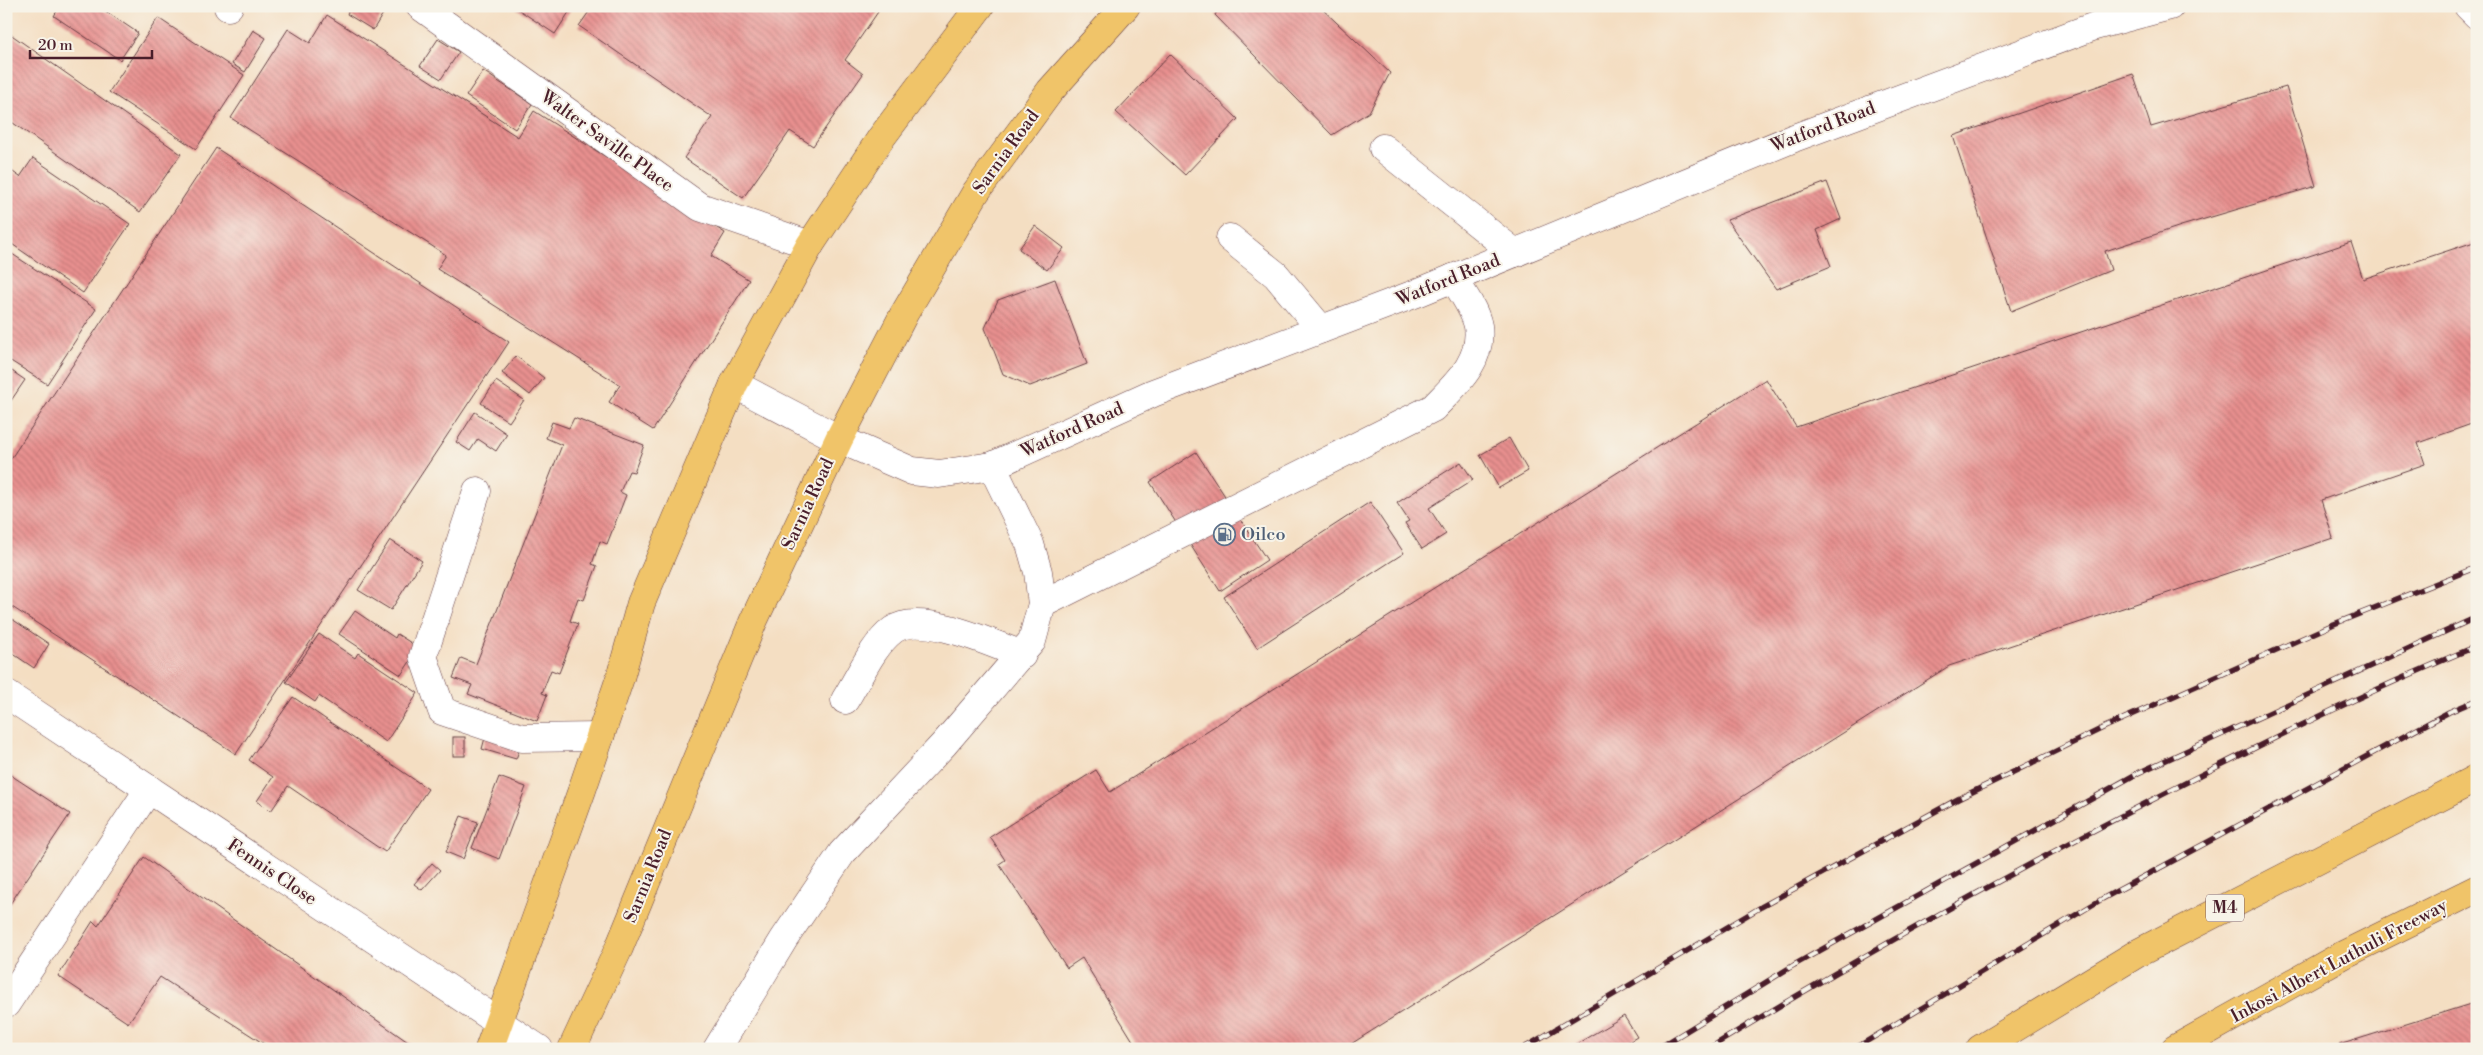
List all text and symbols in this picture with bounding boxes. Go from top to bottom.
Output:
scale bar [30,28,152,60]
text: 20 m [38,36,73,55]
street label: Walter Saville Place [535,84,678,197]
street label: Watford Road [1766,96,1879,158]
street label: Sarnia Road [968,105,1045,199]
street label: Watford Road [1392,248,1504,312]
street label: Watford Road [1016,397,1128,463]
street label: Sarnia Road [777,454,840,554]
fuel station icon: Oilco [1213,522,1237,546]
place label: Oilco [1241,523,1286,546]
street label: Sarnia Road [619,825,677,926]
street label: Fennis Close [223,834,321,910]
road number: M4 [2206,894,2244,921]
street label: Inkosi Albert Luthuli Freeway [2227,894,2452,1028]

